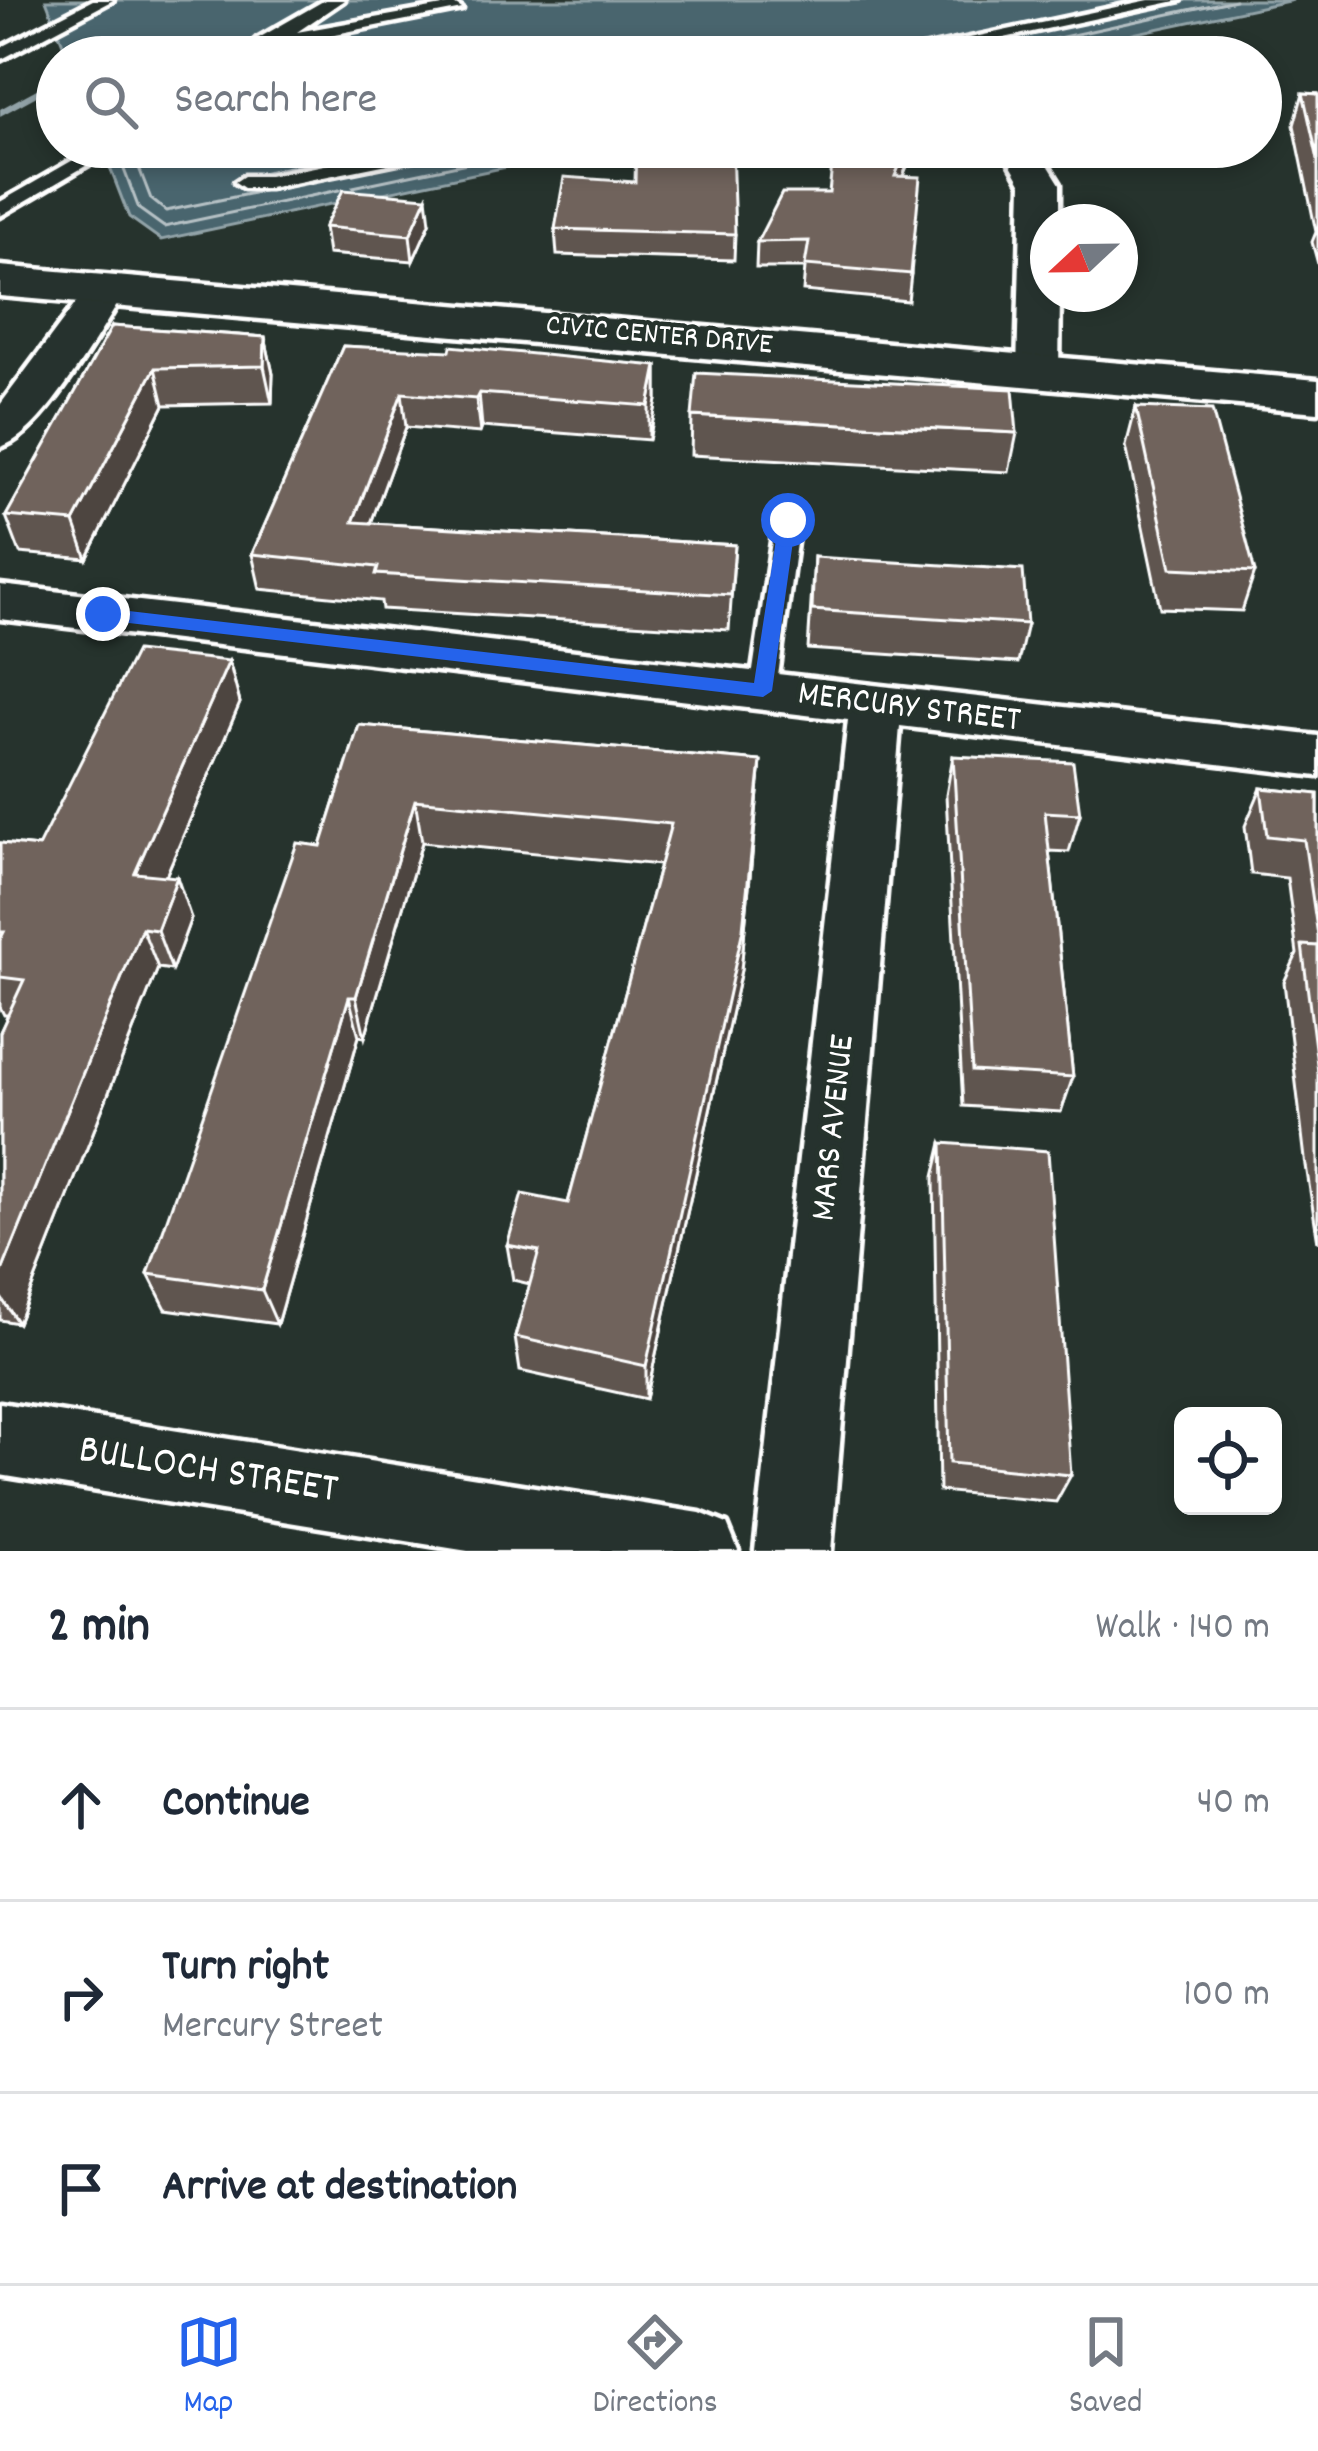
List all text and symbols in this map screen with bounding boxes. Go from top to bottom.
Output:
search box [36,36,1282,168]
icon: search [78,69,144,135]
text: Search here [174,70,377,134]
north arrow [1030,204,1138,312]
street label: CIVIC CENTER DRIVE [544,306,774,368]
route start [761,493,815,547]
route end [76,587,130,641]
street label: MERCURY STREET [795,670,1023,748]
street label: MARS AVENUE [799,1032,871,1224]
map controls [1174,1407,1282,1515]
button: locate [1174,1407,1282,1515]
street label: BULLOCH STREET [74,1422,342,1522]
text: 2 min [48,1593,150,1665]
text: Walk · 140 m [1096,1602,1270,1657]
icon: ahead [48,1772,114,1838]
text: Continue [162,1773,310,1837]
text: 40 m [1197,1777,1270,1832]
text: Turn right [162,1937,329,2001]
icon: right [48,1964,114,2030]
text: 100 m [1183,1969,1270,2024]
text: Mercury Street [162,2001,383,2056]
icon: arrive [48,2156,114,2222]
text: Arrive at destination [162,2157,517,2221]
tab: Map [176,2309,242,2428]
tab: Directions [593,2309,718,2428]
tab: Saved [1069,2309,1142,2428]

